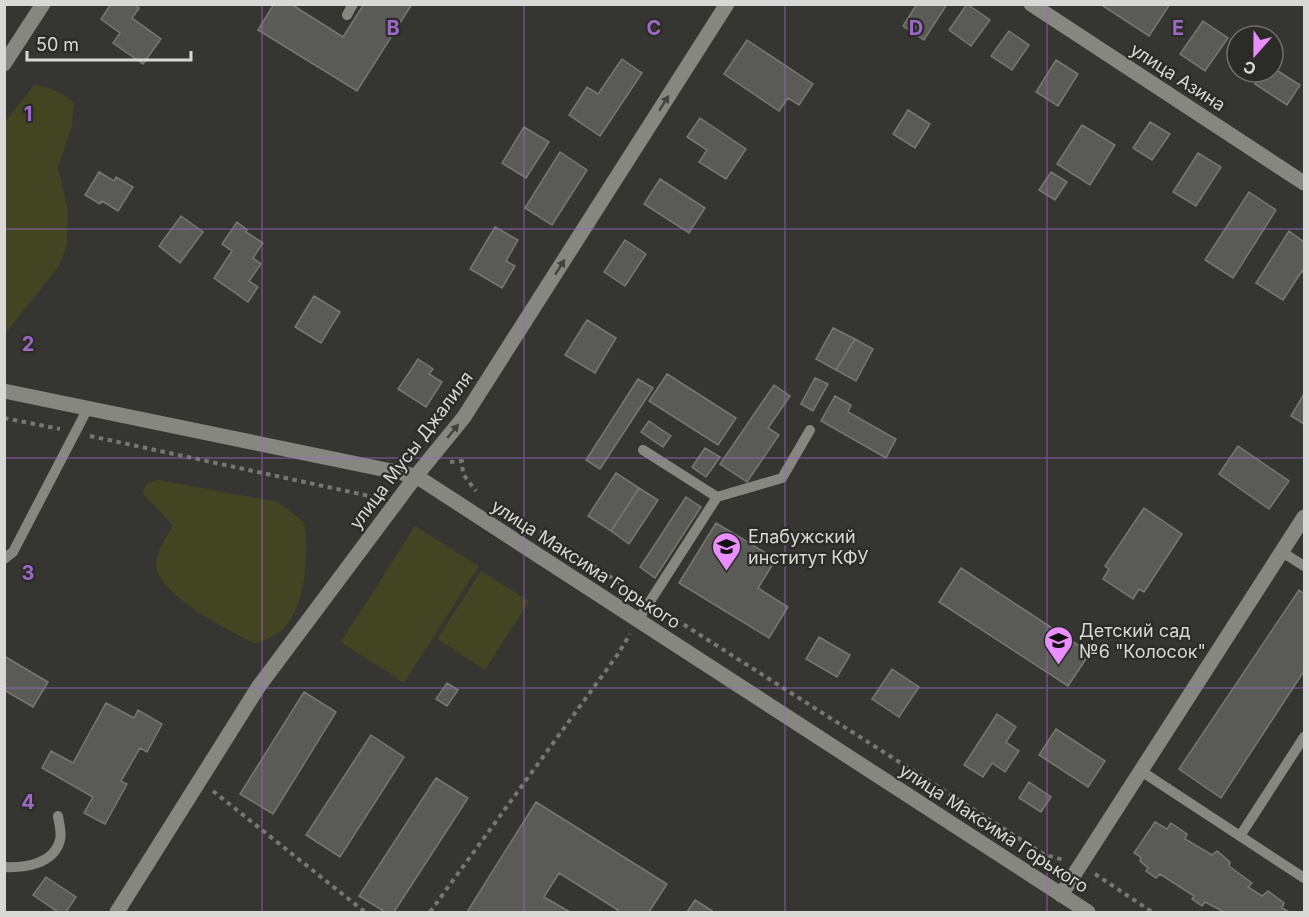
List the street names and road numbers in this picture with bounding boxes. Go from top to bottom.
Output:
street label: улица Азина [1127,39,1229,115]
street label: улица Мусы Джалиля [345,367,477,533]
street label: улица Максима Горького [487,495,685,633]
street label: улица Максима Горького [895,759,1093,897]

